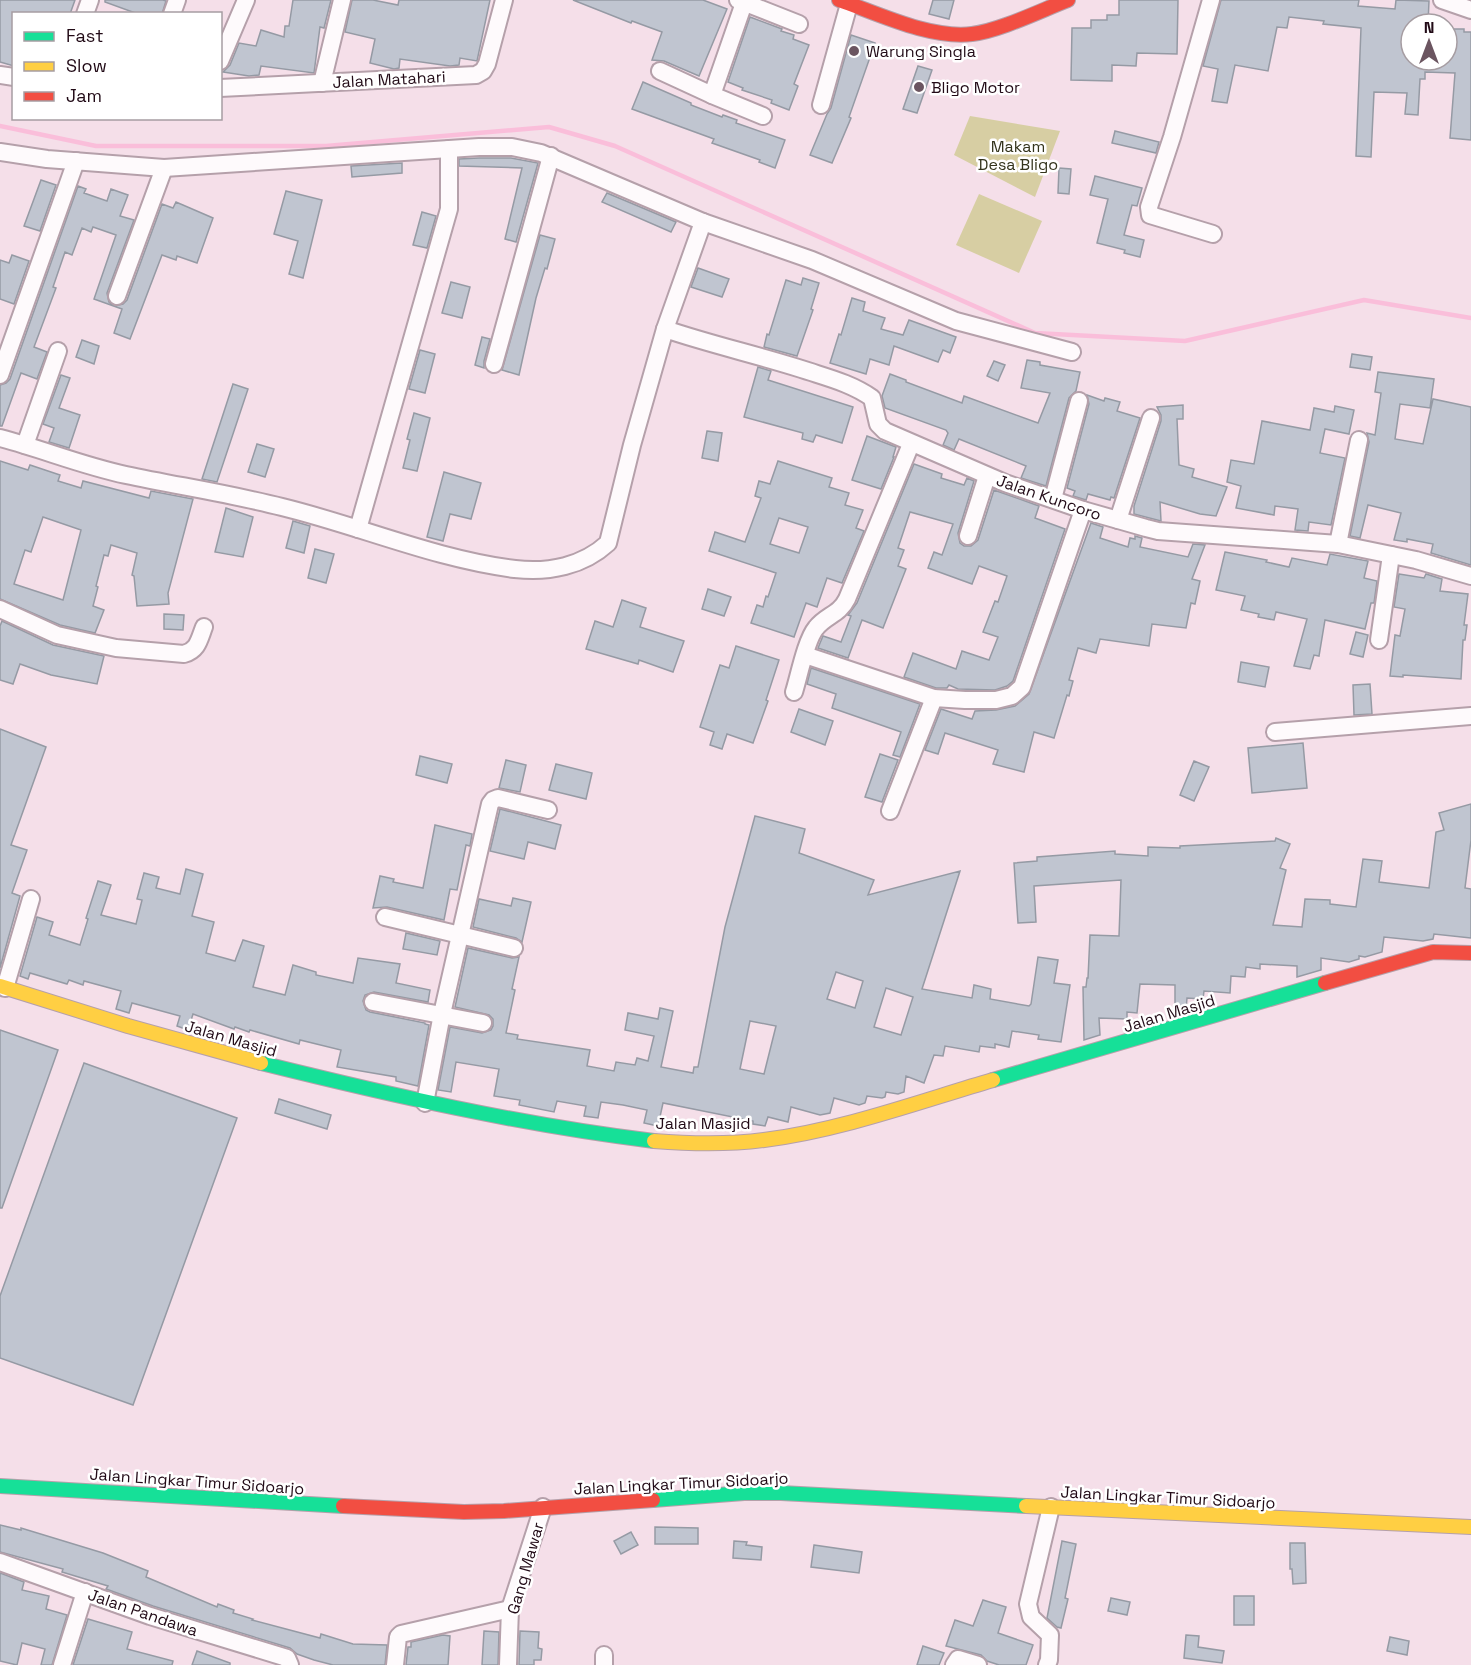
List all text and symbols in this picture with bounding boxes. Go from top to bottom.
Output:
legend [12,12,222,120]
north arrow [1399,12,1459,72]
text: N [1424,17,1434,38]
text: Fast [66,24,103,47]
place label: Warung Singla [866,41,976,62]
marker: Warung Singla [847,44,861,58]
text: Slow [66,54,107,77]
street label: Jalan Matahari [332,66,446,93]
place label: Bligo Motor [931,77,1020,98]
marker: Bligo Motor [912,80,926,94]
text: Jam [66,84,102,107]
park label: Makam Desa Bligo [978,136,1058,175]
street label: Jalan Kuncoro [994,470,1104,525]
street label: Jalan Masjid [1121,990,1218,1037]
street label: Jalan Masjid [182,1015,279,1062]
street label: Jalan Masjid [656,1113,750,1134]
street label: Jalan Lingkar Timur Sidoarjo [89,1464,305,1499]
street label: Jalan Lingkar Timur Sidoarjo [573,1467,789,1500]
street label: Jalan Lingkar Timur Sidoarjo [1060,1481,1276,1514]
street label: Gang Mawar [502,1520,549,1617]
street label: Jalan Pandawa [85,1584,201,1641]

